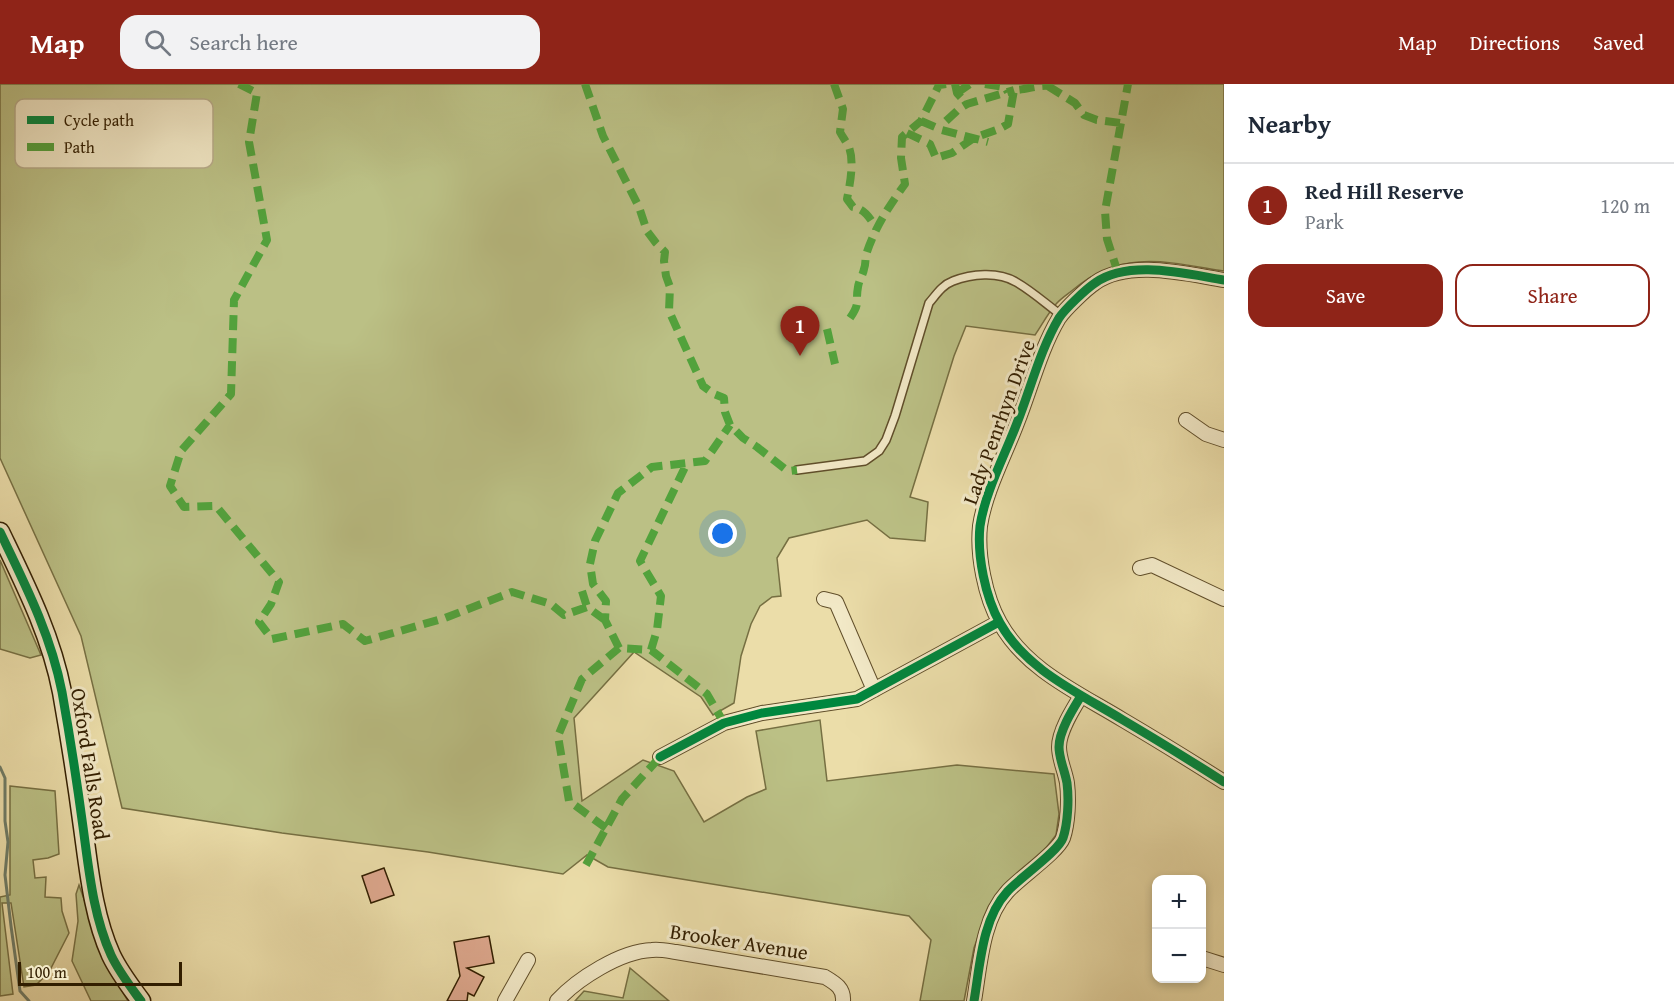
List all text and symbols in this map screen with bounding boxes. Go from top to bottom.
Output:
search box [120,15,540,69]
text: Map [30,22,84,63]
icon: search [141,26,174,59]
text: Search here [189,26,298,58]
text: Map [1398,27,1437,58]
text: Directions [1470,27,1560,58]
text: Saved [1593,27,1644,58]
legend [15,99,213,168]
text: Nearby [1248,104,1331,143]
text: Cycle path [64,108,134,132]
text: Path [64,135,95,159]
text: Red Hill Reserve [1305,175,1464,207]
text: 1 [1262,191,1273,220]
text: 120 m [1600,191,1650,220]
text: Park [1305,207,1344,236]
button: Save [1248,264,1443,327]
button: Share [1455,264,1650,327]
pin: 1 [780,306,820,356]
street label: Lady Penrhyn Drive [954,335,1043,509]
your location [708,519,737,548]
street label: Oxford Falls Road [63,686,118,843]
map controls [1152,875,1206,983]
button: + [1152,875,1206,929]
street label: Brooker Avenue [668,915,811,968]
button: − [1152,929,1206,983]
scale bar [18,959,182,986]
text: 100 m [27,960,67,984]

